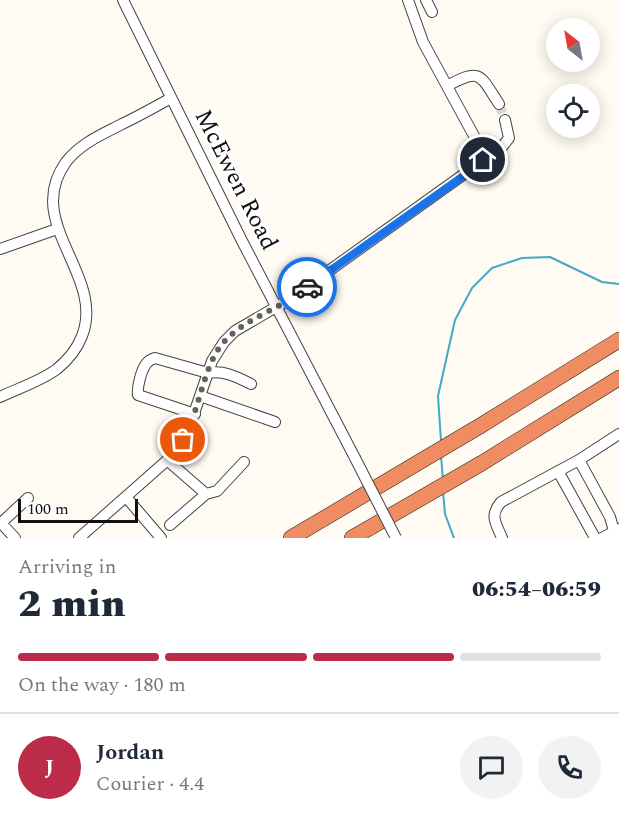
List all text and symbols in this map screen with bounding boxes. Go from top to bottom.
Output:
north arrow [546,18,600,72]
map controls [546,18,600,138]
button: locate [546,84,600,138]
street label: McEwen Road [185,103,287,257]
pin [457,134,508,185]
icon: home [466,143,499,176]
courier [277,257,337,317]
icon: car [291,271,324,304]
pin [157,414,208,465]
icon: bag [166,423,199,456]
scale bar [18,496,138,524]
text: 100 m [27,497,69,521]
text: Arriving in [18,552,116,582]
text: 06:54–06:59 [472,573,601,606]
text: 2 min [18,575,126,634]
text: On the way · 180 m [18,670,186,700]
text: Jordan [96,736,164,769]
button: chat [460,736,523,799]
button: phone [538,736,601,799]
text: J [45,751,54,784]
text: Courier · 4.4 [96,769,204,799]

